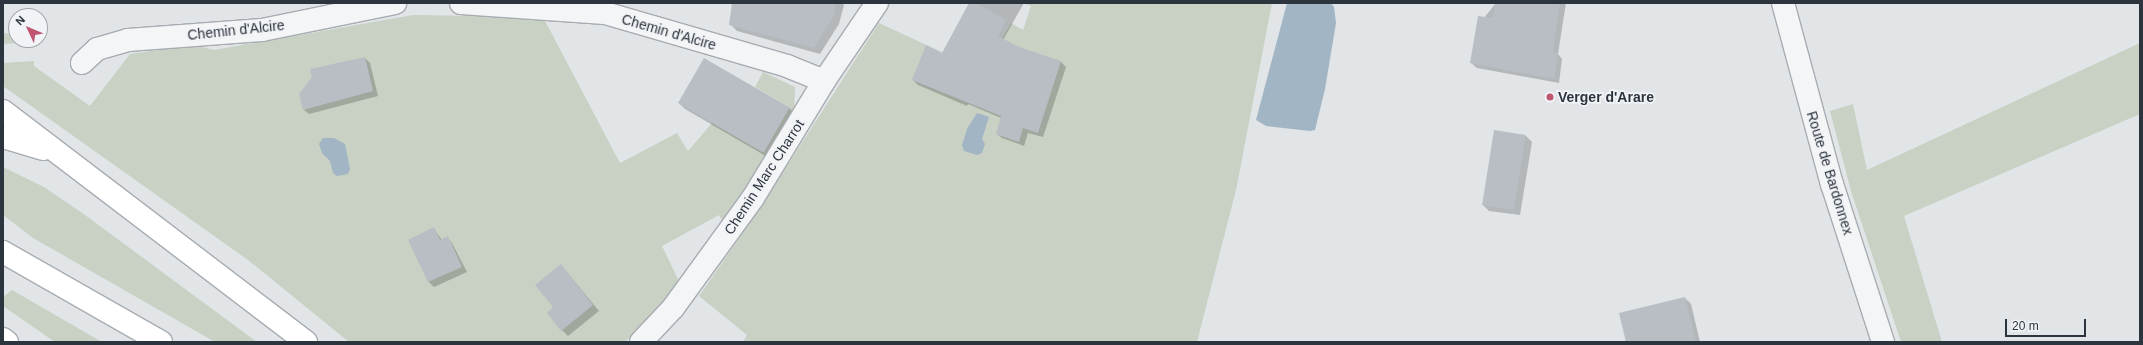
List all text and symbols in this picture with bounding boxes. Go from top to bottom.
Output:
north arrow [8,8,48,48]
street label: Chemin d'Alcire [620,10,718,54]
text: N [13,13,27,27]
street label: Chemin d'Alcire [187,17,285,43]
place label: Verger d'Arare [1558,89,1654,105]
marker: Verger d'Arare [1545,92,1555,102]
street label: Route de Bardonnex [1803,109,1857,237]
street label: Chemin Marc Charrot [721,116,807,238]
scale bar [2007,311,2088,337]
text: 20 m [2012,319,2039,333]

